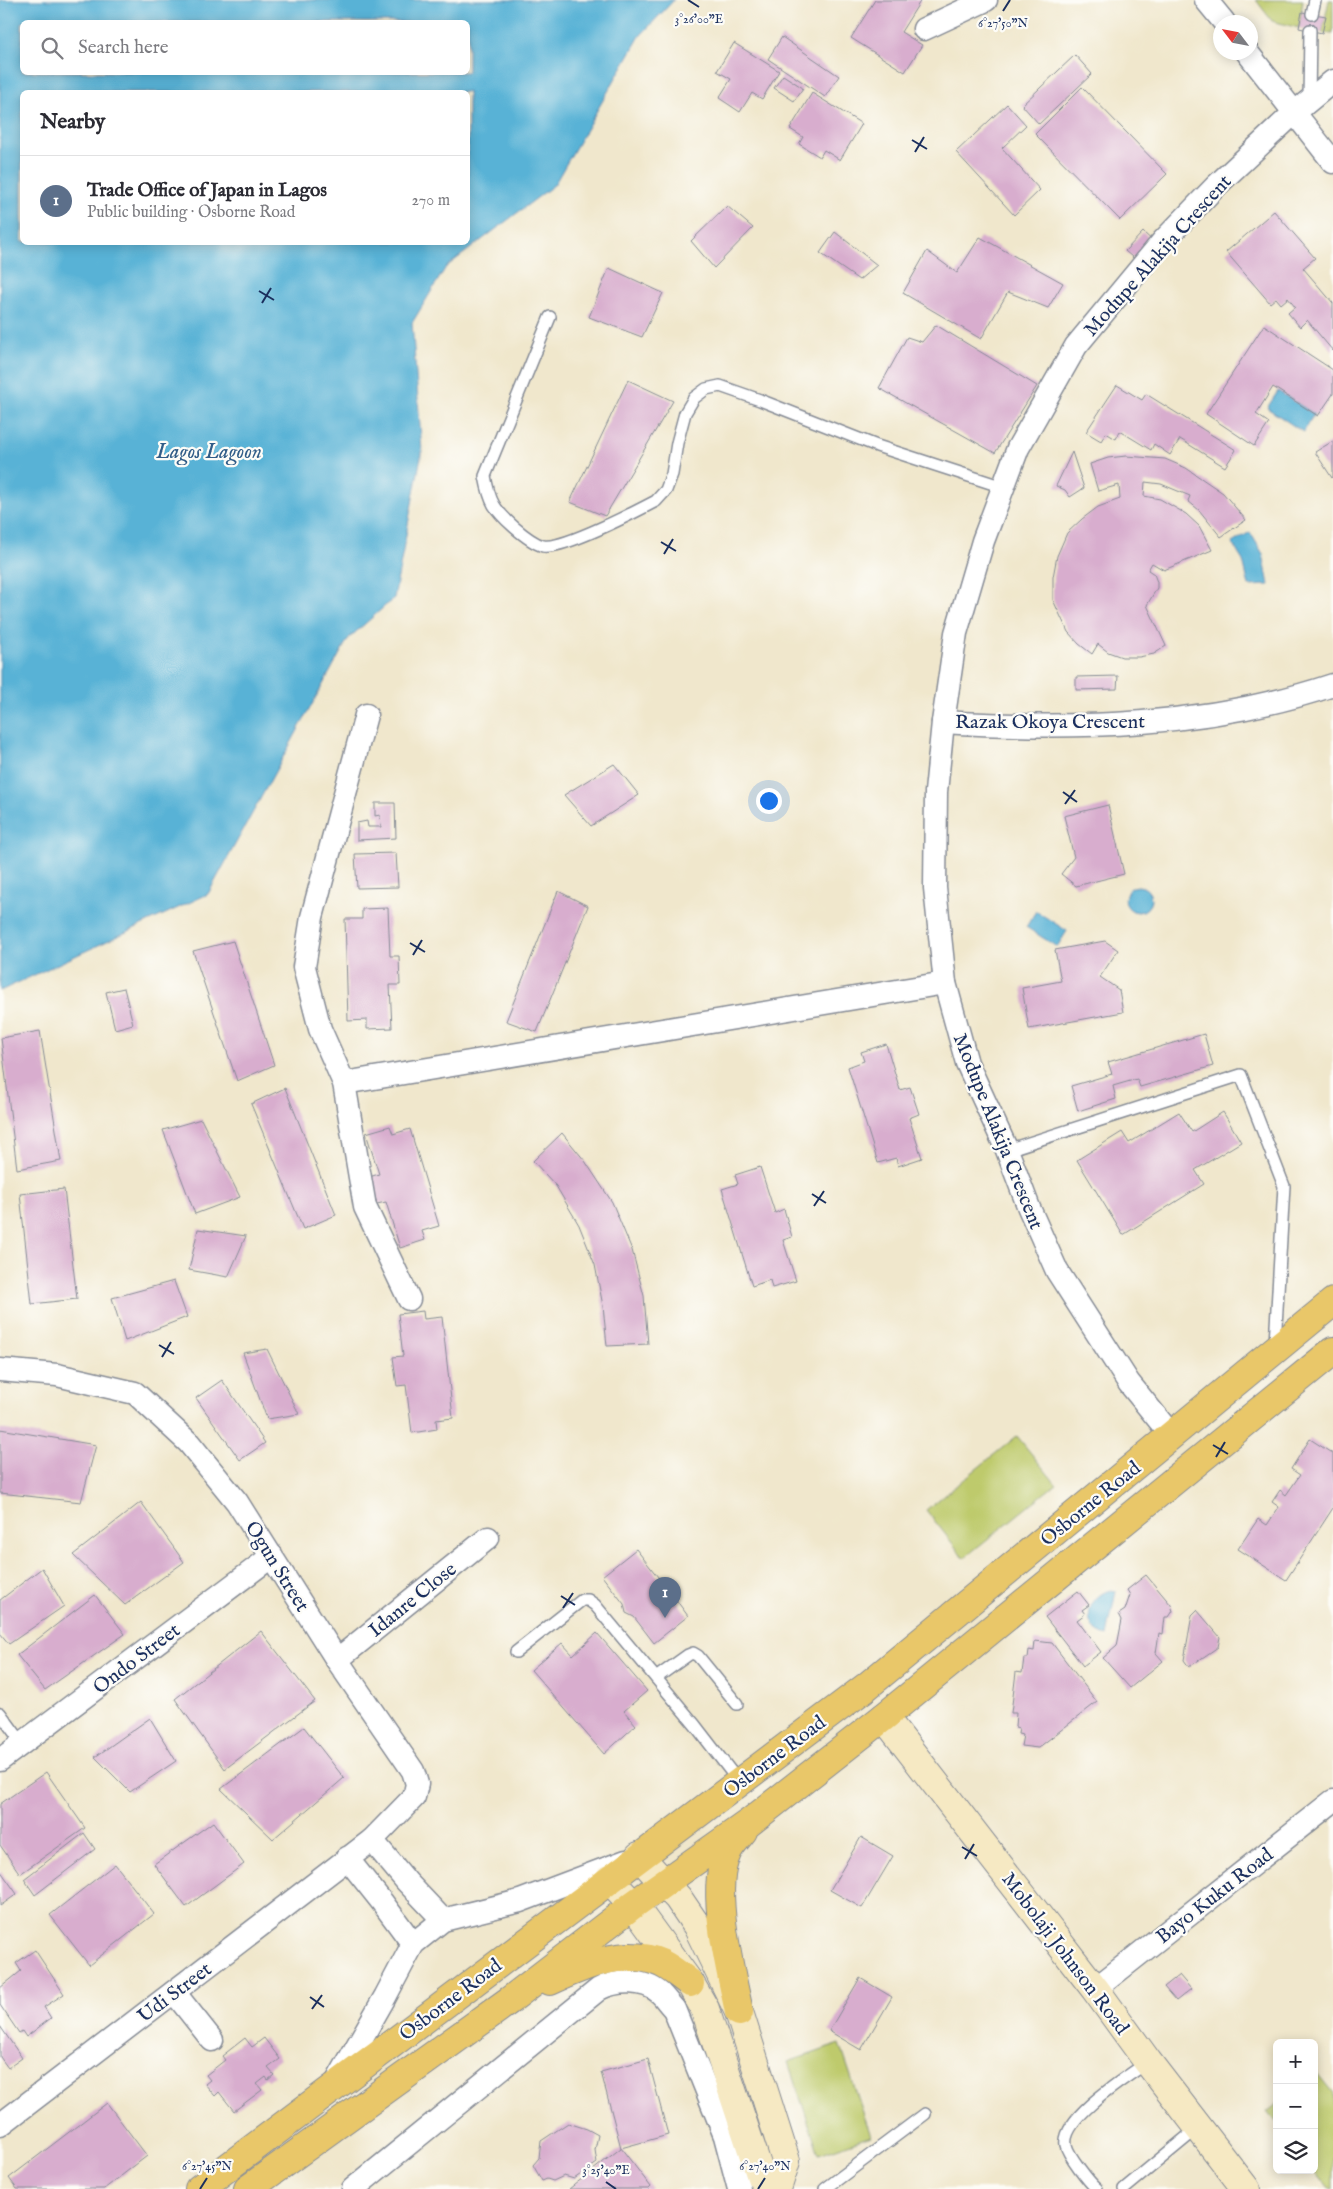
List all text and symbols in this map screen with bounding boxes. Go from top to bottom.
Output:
text: 3°26'00"E [675,12,723,27]
north arrow [1213,15,1258,60]
text: 6°27'50"N [978,16,1029,31]
search box [20,20,470,75]
icon: search [38,34,66,62]
text: Search here [78,36,169,60]
text: Nearby [40,109,105,136]
street label: Modupe Alakija Crescent [1079,170,1237,342]
text: Trade Office of Japan in Lagos [87,179,327,203]
text: 1 [53,191,59,211]
text: 270 m [411,191,450,211]
text: Public building · Osborne Road [87,203,295,223]
water label: Lagos Lagoon [155,439,262,466]
street label: Razak Okoya Crescent [955,710,1145,735]
your location [756,788,782,814]
street label: Modupe Alakija Crescent [947,1030,1048,1233]
street label: Osborne Road [1036,1456,1146,1552]
street label: Ogun Street [239,1517,315,1617]
street label: Idanre Close [364,1557,462,1643]
pin: 1 [649,1577,681,1618]
street label: Ondo Street [88,1618,186,1700]
street label: Osborne Road [719,1710,831,1804]
street label: Bayo Kuku Road [1151,1843,1279,1950]
street label: Mobolaji Johnson Road [996,1868,1134,2040]
street label: Osborne Road [395,1953,507,2047]
street label: Udi Street [133,1957,217,2029]
map controls [1273,2039,1318,2174]
button: + [1273,2039,1318,2084]
button: − [1273,2084,1318,2129]
button: layers [1273,2129,1318,2174]
text: 6°27'45"N [182,2159,233,2174]
text: 6°27'40"N [739,2159,791,2174]
text: 3°25'40"E [582,2163,630,2178]

